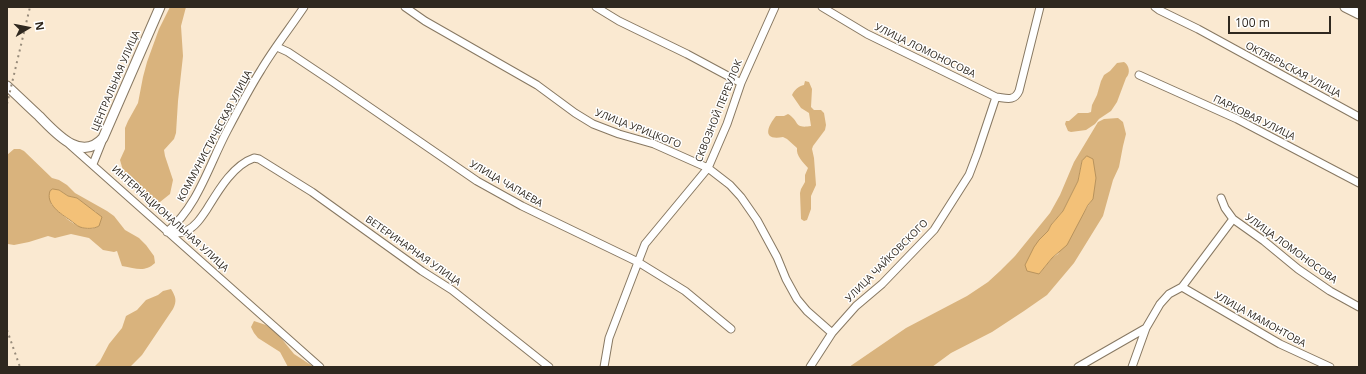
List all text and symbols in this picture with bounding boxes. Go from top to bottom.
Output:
north arrow [8,8,48,48]
scale bar [1230,8,1333,34]
text: 100 m [1235,14,1270,31]
text: N [32,20,48,32]
street label: УЛИЦА ЛОМОНОСОВА [873,21,977,81]
street label: ЦЕНТРАЛЬНАЯ УЛИЦА [89,29,143,133]
street label: ОКТЯБРЬСКАЯ УЛИЦА [1243,40,1343,100]
street label: СКВОЗНОЙ ПЕРЕУЛОК [693,58,745,164]
street label: КОММУНИСТИЧЕСКАЯ УЛИЦА [175,68,255,204]
street label: ПАРКОВАЯ УЛИЦА [1211,93,1297,143]
street label: УЛИЦА УРИЦКОГО [593,107,683,151]
street label: УЛИЦА ЧАПАЕВА [467,158,545,210]
street label: ИНТЕРНАЦИОНАЛЬНАЯ УЛИЦА [109,163,231,275]
street label: УЛИЦА ЛОМОНОСОВА [1243,212,1339,286]
street label: ВЕТЕРИНАРНАЯ УЛИЦА [363,214,463,288]
street label: УЛИЦА ЧАЙКОВСКОГО [843,217,931,305]
street label: УЛИЦА МАМОНТОВА [1212,290,1308,350]

